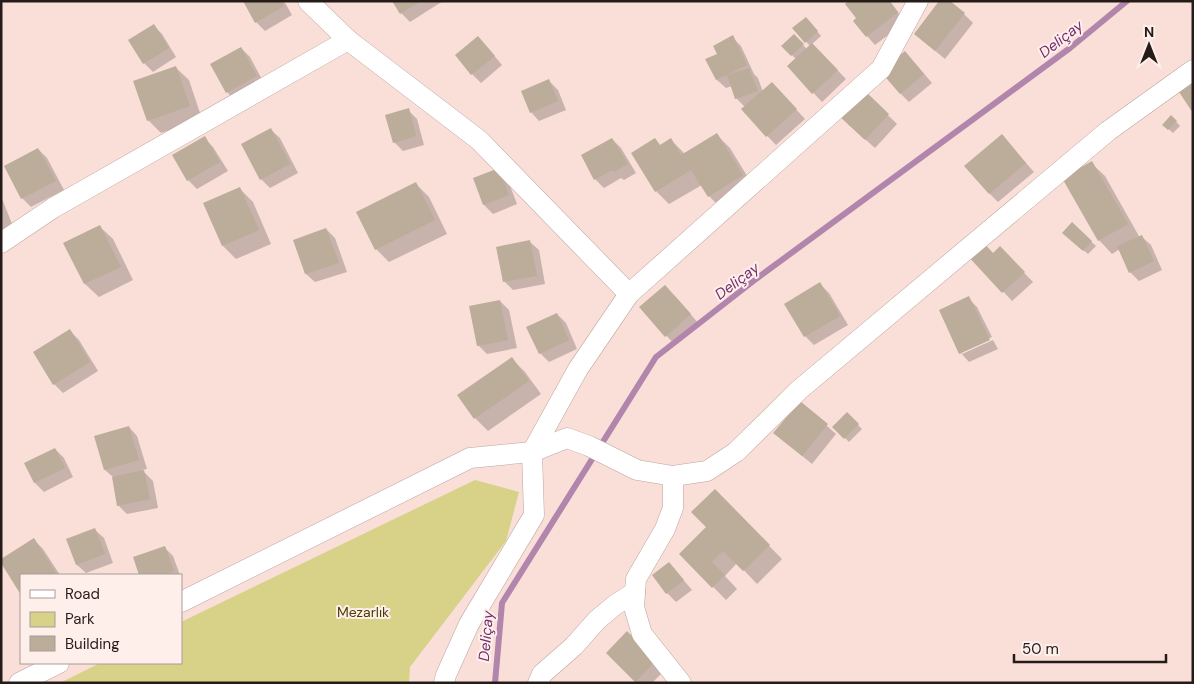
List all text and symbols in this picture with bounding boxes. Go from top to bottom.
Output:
water label: Deliçay [1035,15,1088,63]
north arrow [1124,20,1174,70]
text: N [1144,23,1154,41]
water label: Deliçay [711,257,764,304]
legend [20,574,182,664]
text: Road [65,584,100,604]
park label: Mezarlık [337,603,389,621]
text: Park [65,609,95,629]
water label: Deliçay [474,609,498,662]
scale bar [1014,632,1166,664]
text: Building [65,634,120,654]
text: 50 m [1022,639,1059,659]

